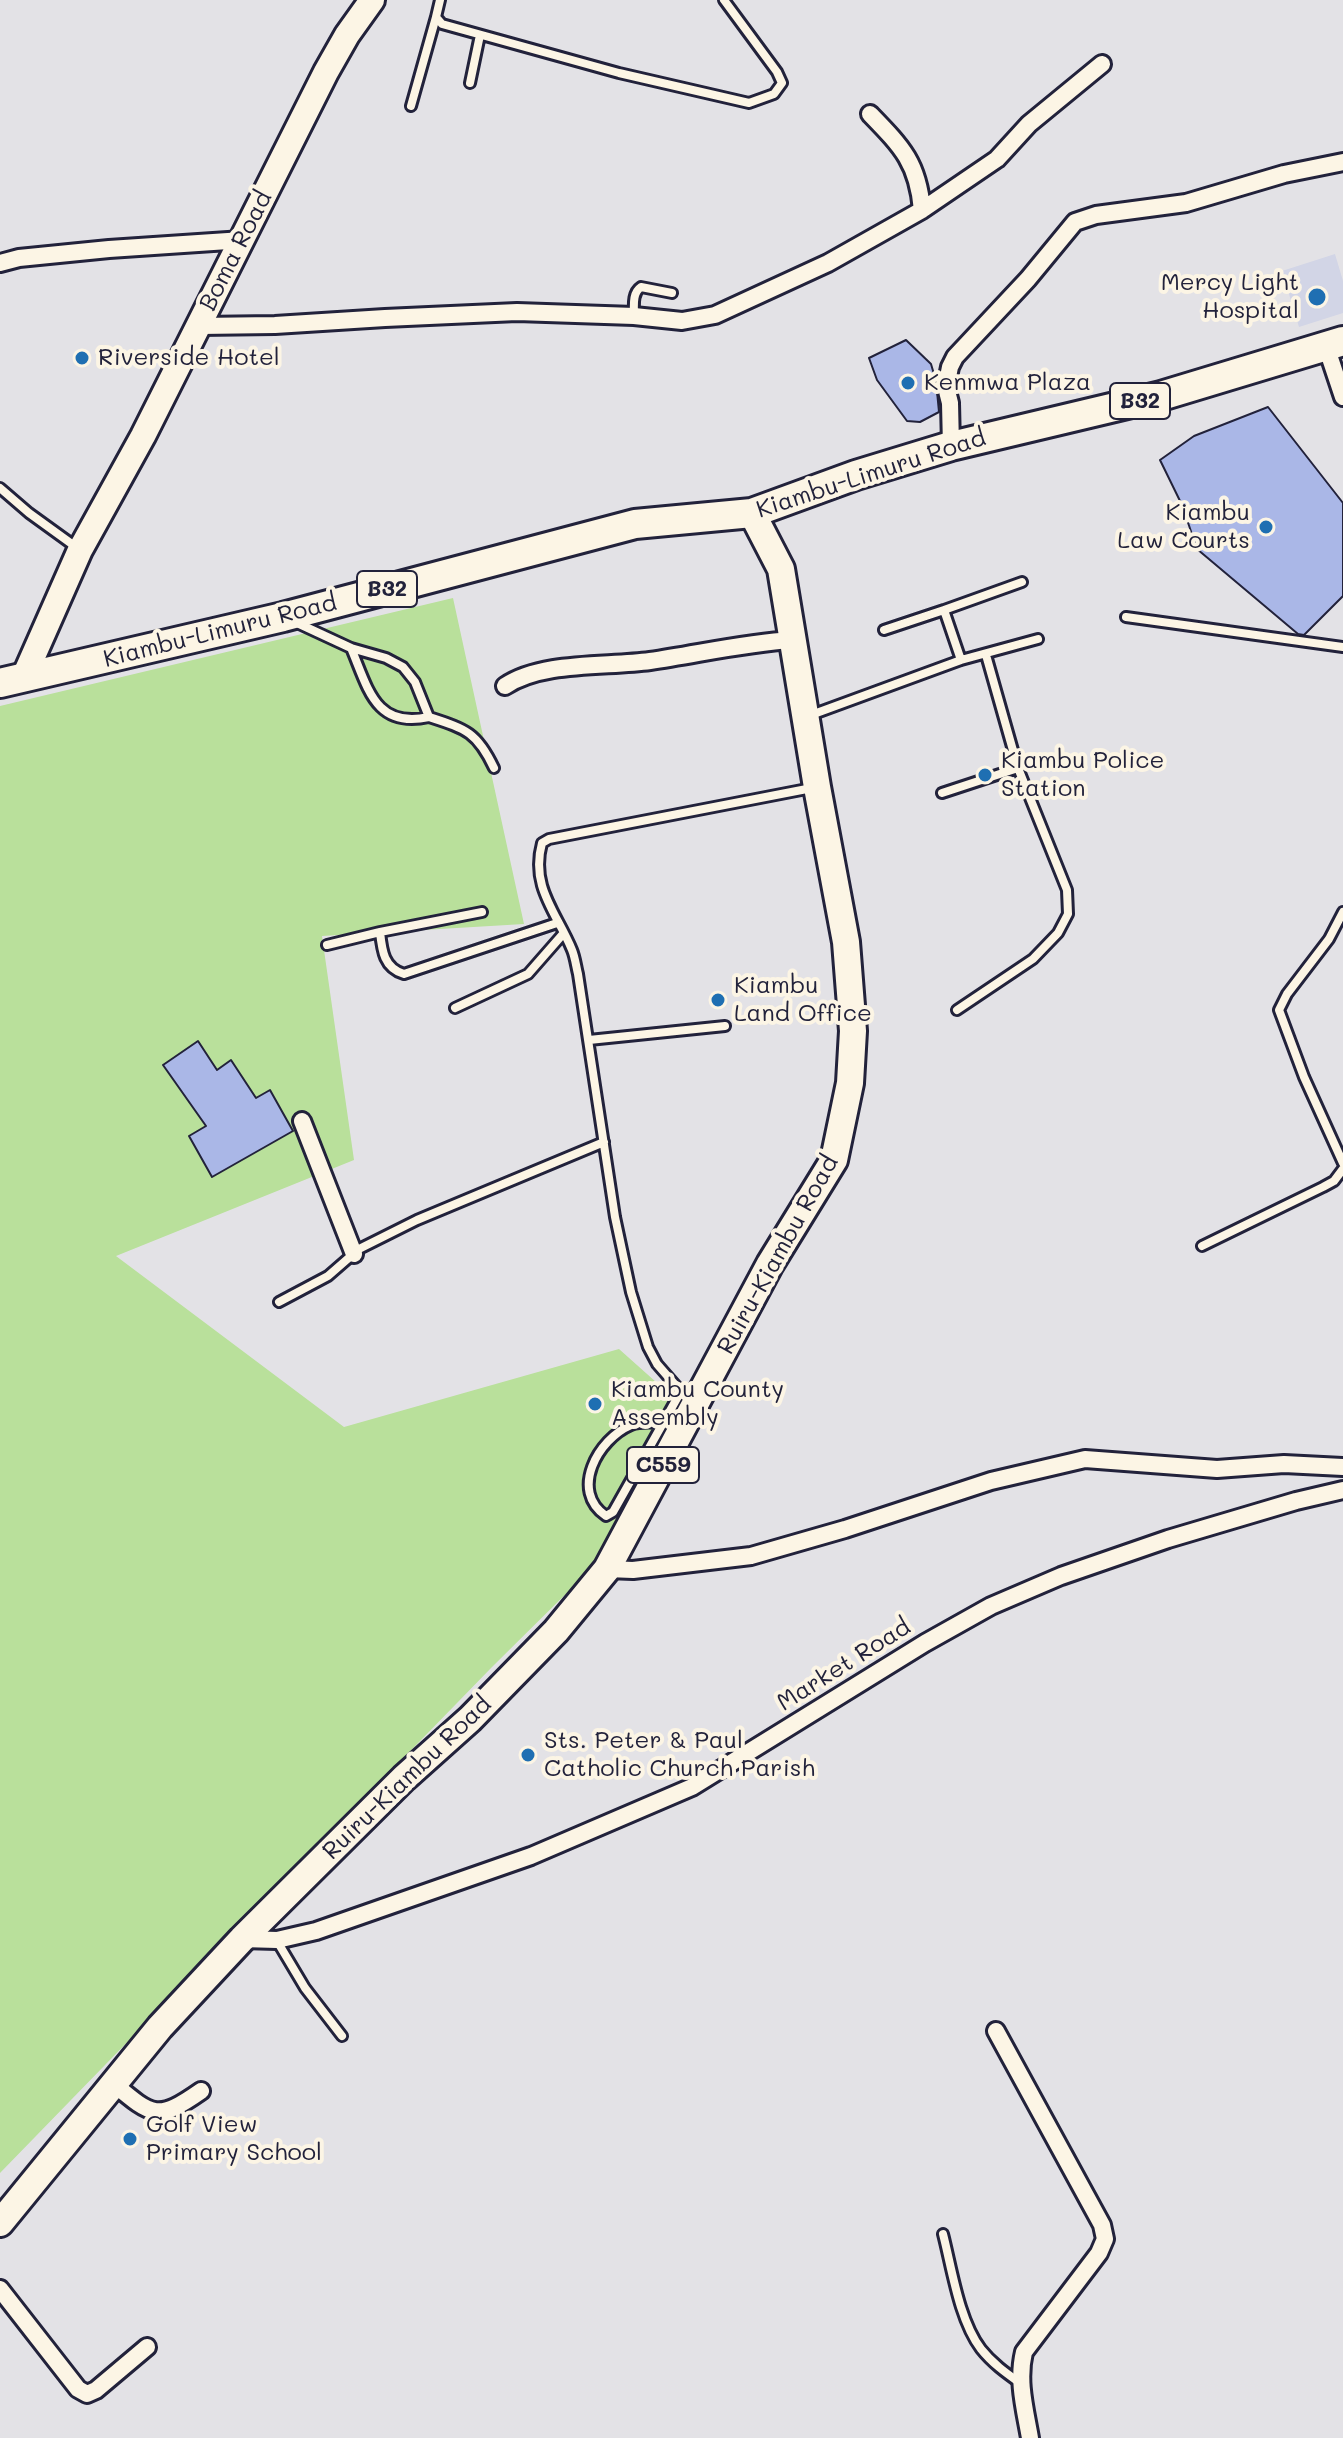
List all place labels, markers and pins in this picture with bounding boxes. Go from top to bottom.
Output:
place label: Mercy Light Hospital [1161,269,1299,325]
marker: Mercy Light Hospital [1306,286,1328,308]
place label: Riverside Hotel [98,344,280,372]
marker: Riverside Hotel [73,349,91,367]
place label: Kenmwa Plaza [924,369,1091,397]
marker: Kenmwa Plaza [899,374,917,392]
place label: Kiambu Law Courts [1117,499,1250,555]
marker: Kiambu Law Courts [1257,518,1275,536]
place label: Kiambu Police Station [1001,747,1164,803]
marker: Kiambu Police Station [976,766,994,784]
place label: Kiambu Land Office [734,972,872,1028]
marker: Kiambu Land Office [709,991,727,1009]
place label: Kiambu County Assembly [611,1376,784,1432]
marker: Kiambu County Assembly [586,1395,604,1413]
place label: Sts. Peter & Paul Catholic Church Parish [544,1727,815,1783]
marker: Sts. Peter & Paul Catholic Church Parish [519,1746,537,1764]
place label: Golf View Primary School [146,2111,322,2167]
marker: Golf View Primary School [121,2130,139,2148]

